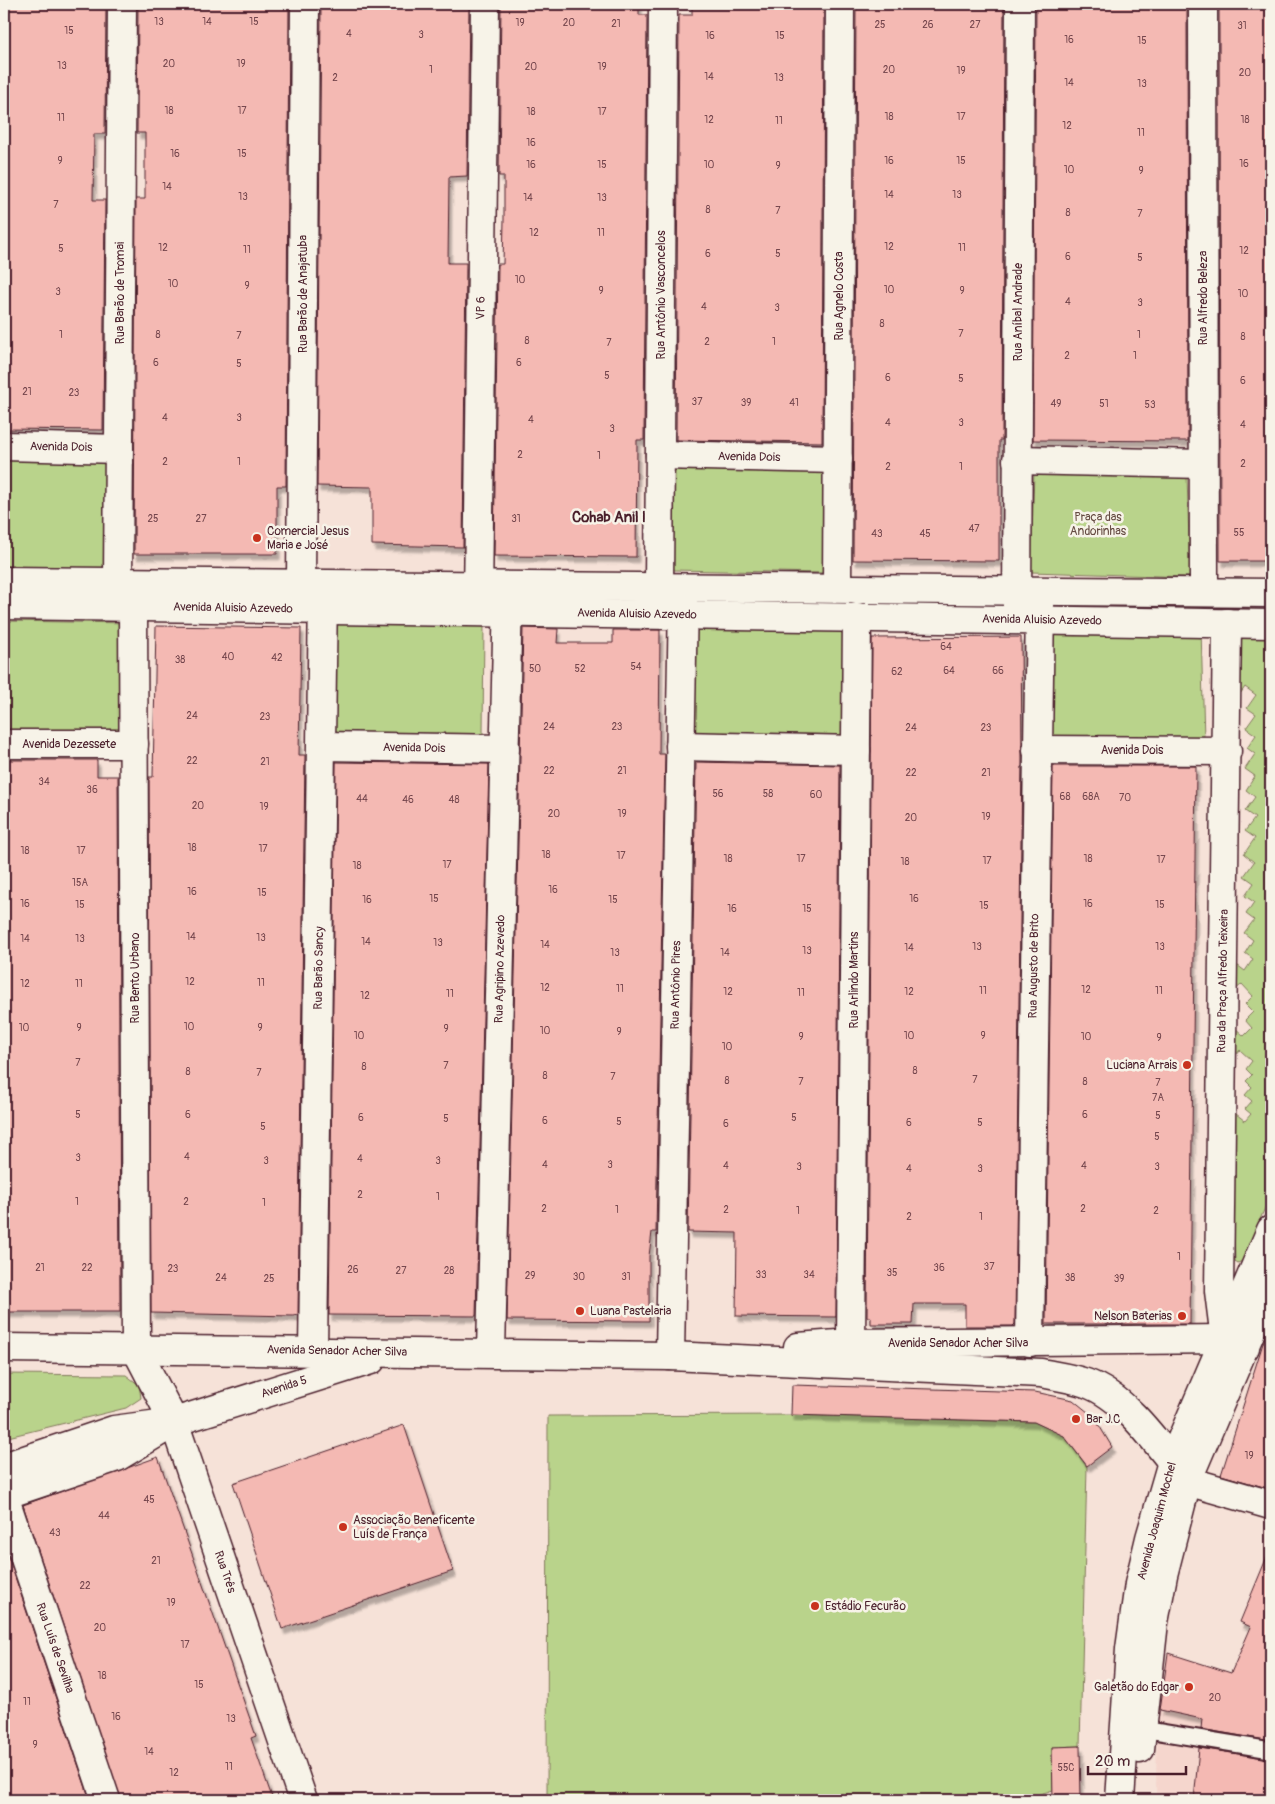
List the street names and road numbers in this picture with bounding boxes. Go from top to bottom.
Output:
street label: Rua Antônio Vasconcelos [654,230,669,360]
street label: Rua Barão de Anajatuba [296,235,311,353]
street label: Rua Barão de Tromai [113,242,128,344]
street label: Rua Alfredo Beleza [1196,250,1211,345]
street label: Rua Agnelo Costa [832,251,847,341]
street label: Rua Aníbal Andrade [1011,263,1026,361]
street label: VP 6 [473,296,489,320]
street label: Avenida Dois [30,439,93,455]
street label: Avenida Dois [718,449,781,465]
street label: Avenida Aluisio Azevedo [173,599,294,617]
street label: Avenida Aluisio Azevedo [577,605,698,623]
street label: Avenida Aluisio Azevedo [982,611,1103,629]
street label: Avenida Dezessete [22,737,116,752]
street label: Avenida Dois [383,740,446,756]
street label: Avenida Dois [1101,743,1164,758]
street label: Rua da Praça Alfredo Teixeira [1214,908,1232,1053]
street label: Rua Augusto de Brito [1026,913,1042,1019]
street label: Rua Agripino Azevedo [492,914,508,1023]
street label: Rua Barão Sancy [311,926,327,1010]
street label: Rua Arlindo Martins [847,931,862,1028]
street label: Rua Bento Urbano [128,932,143,1024]
street label: Rua Antônio Pires [668,940,684,1030]
street label: Avenida Senador Acher Silva [888,1336,1029,1351]
street label: Avenida Senador Acher Silva [267,1342,408,1360]
street label: Avenida 5 [259,1373,309,1401]
street label: Avenida Joaquim Mochel [1134,1460,1180,1582]
street label: Rua Três [211,1549,239,1596]
street label: Rua Luís de Sevilha [33,1601,78,1695]

